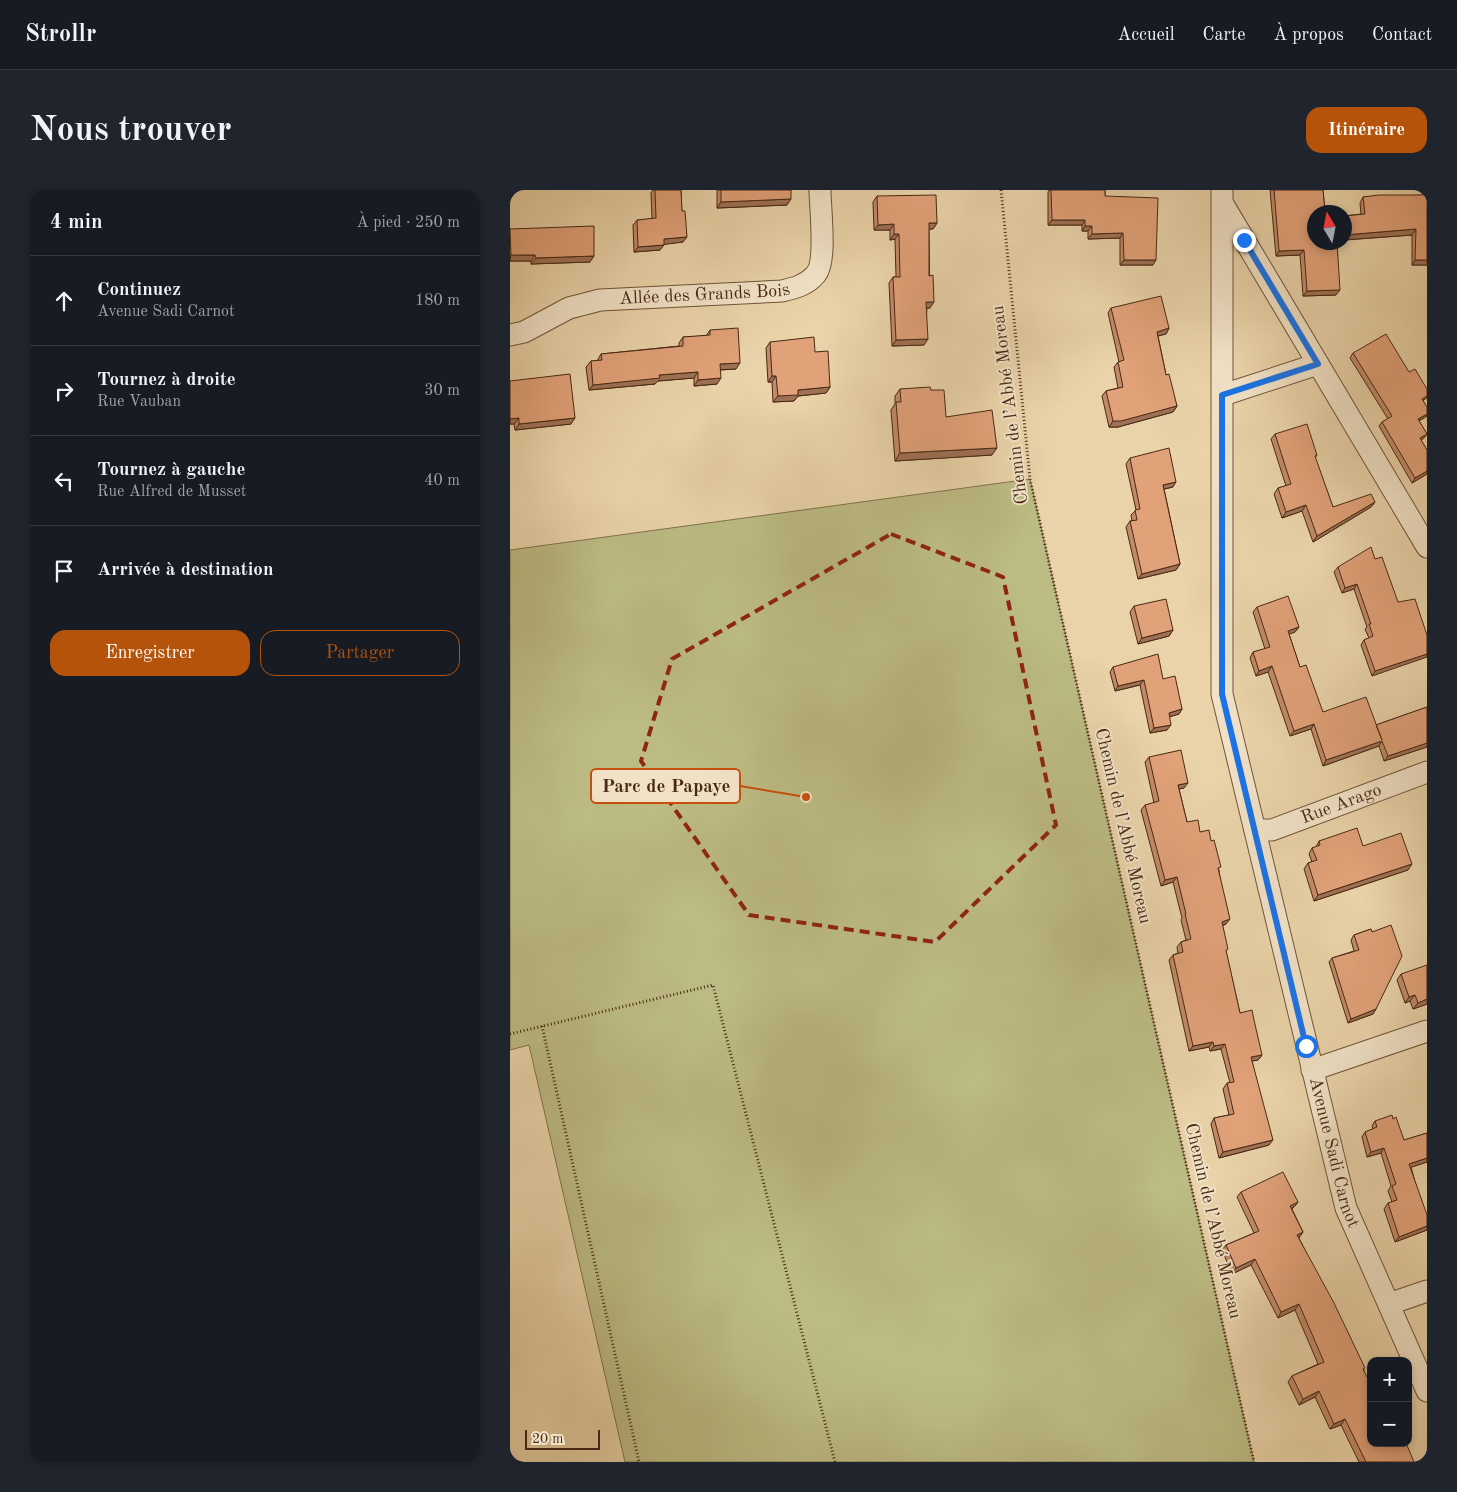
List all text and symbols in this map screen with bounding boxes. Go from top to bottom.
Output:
text: Strollr [25,23,96,47]
text: Accueil [1117,26,1175,44]
text: Carte [1203,26,1245,44]
text: À propos [1273,26,1344,44]
text: Contact [1372,26,1432,44]
button: Itinéraire [1306,107,1427,153]
text: Nous trouver [30,113,232,148]
north arrow [1307,205,1352,250]
text: 4 min [50,212,103,233]
text: À pied · 250 m [357,215,460,231]
route end [1233,229,1256,252]
street label: Allée des Grands Bois [619,280,792,308]
text: Continuez [97,281,181,300]
icon: ahead [50,287,78,315]
text: 180 m [415,293,460,309]
text: Avenue Sadi Carnot [97,304,235,320]
street label: Chemin de l’Abbé Moreau [989,304,1031,506]
text: Tournez à droite [97,371,236,390]
icon: right [50,377,78,405]
text: 30 m [424,383,460,399]
text: Rue Vauban [97,394,181,410]
text: Tournez à gauche [97,461,245,480]
icon: left [50,467,78,495]
text: 40 m [424,473,460,489]
text: Rue Alfred de Musset [97,484,246,500]
icon: arrive [50,557,78,585]
text: Arrivée à destination [97,561,273,580]
button: Enregistrer [50,630,250,676]
button: Partager [260,630,460,676]
street label: Chemin de l’Abbé Moreau [1092,726,1154,926]
callout: Parc de Papaye [591,769,740,803]
text: Parc de Papaye [602,778,730,797]
street label: Rue Arago [1299,781,1384,827]
route start [1295,1035,1318,1058]
street label: Avenue Sadi Carnot [1306,1075,1363,1231]
street label: Chemin de l’Abbé Moreau [1182,1121,1244,1321]
map controls [1367,1357,1412,1447]
button: + [1367,1357,1412,1402]
button: − [1367,1402,1412,1447]
scale bar [525,1427,600,1450]
text: 20 m [532,1432,563,1446]

